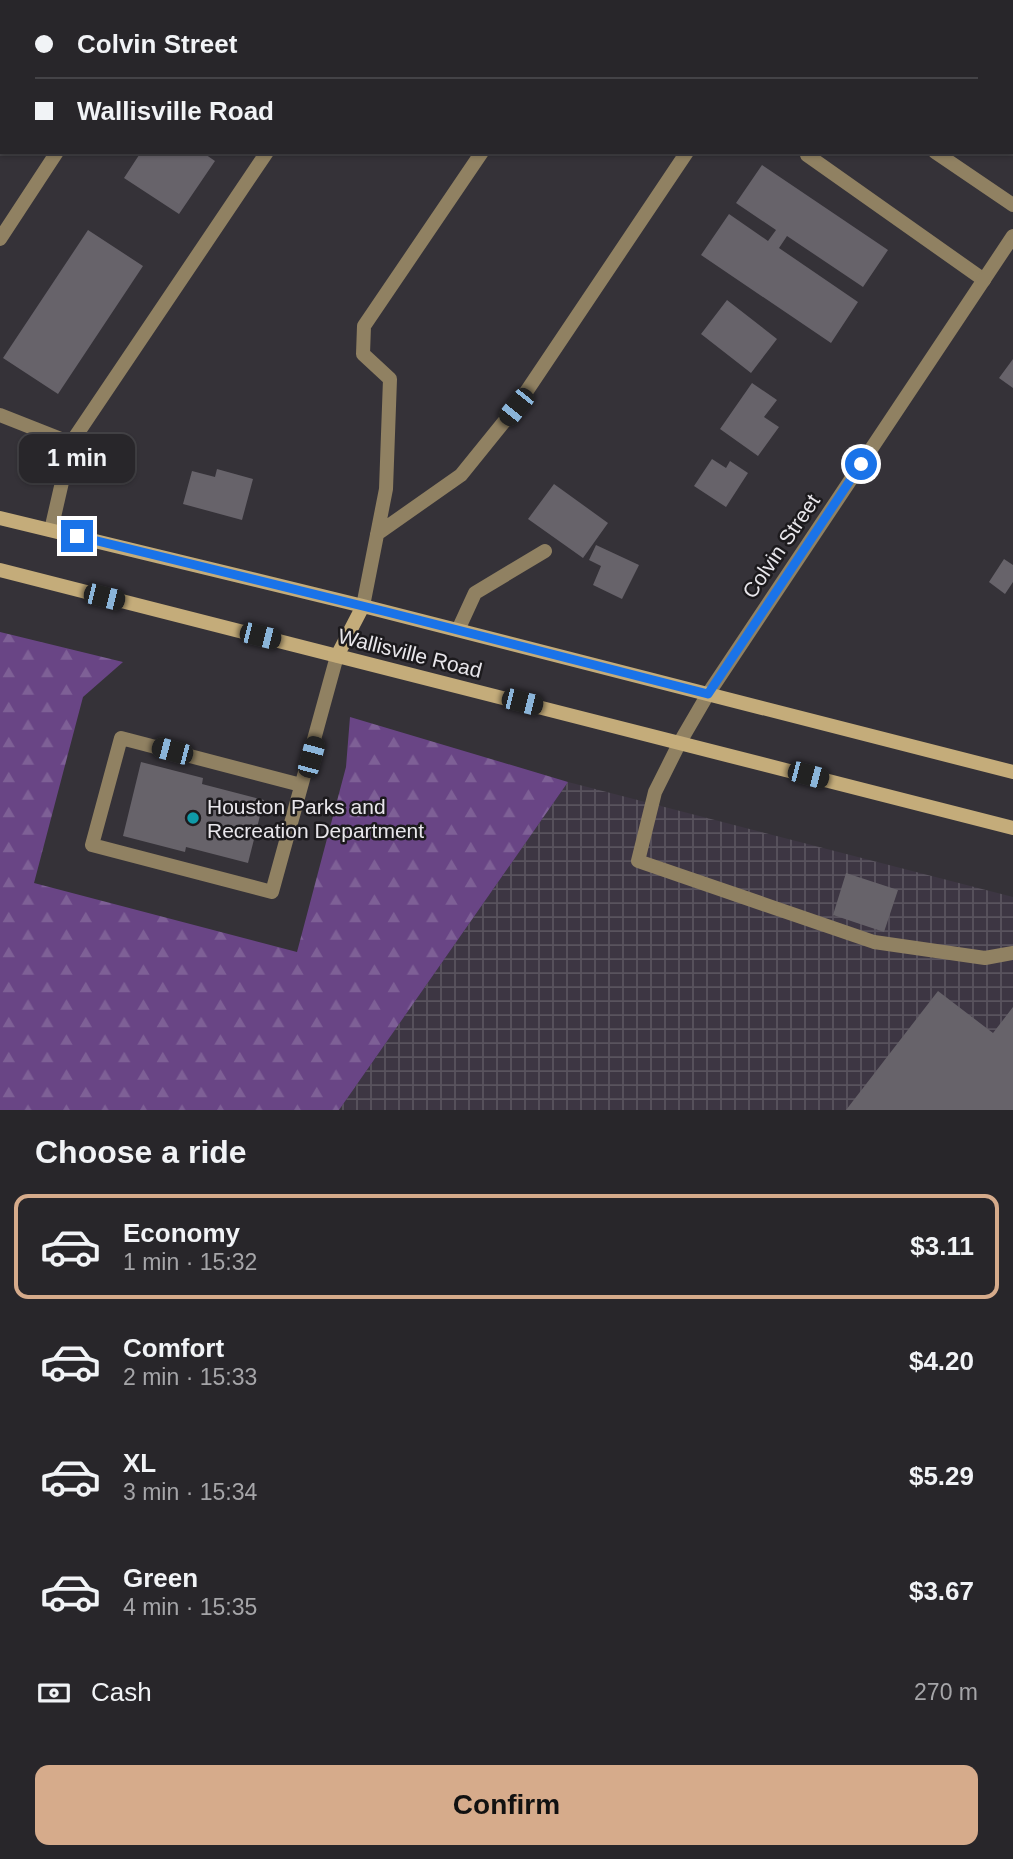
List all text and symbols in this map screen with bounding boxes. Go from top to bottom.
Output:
text: Colvin Street [77,29,237,59]
text: Wallisville Road [77,96,274,126]
car [495,384,538,430]
callout: 1 min [19,434,135,484]
text: 1 min [47,445,107,471]
route start [845,448,877,480]
street label: Colvin Street [738,490,824,602]
route end [61,520,93,552]
car [82,582,127,612]
car [238,621,283,651]
street label: Wallisville Road [336,624,484,682]
car [500,687,545,717]
car [296,734,327,780]
car [149,735,196,767]
car [785,759,832,791]
place label: Houston Parks and Recreation Department [207,795,424,842]
marker: Houston Parks and Recreation Department [185,810,201,826]
text: Choose a ride [35,1134,247,1170]
icon: car [39,1215,102,1278]
text: Economy [123,1218,240,1248]
text: $3.11 [910,1231,974,1261]
text: 1 min · 15:32 [123,1249,257,1275]
icon: car [39,1330,102,1393]
text: Comfort [123,1333,224,1363]
text: $4.20 [909,1346,974,1376]
text: 2 min · 15:33 [123,1364,257,1390]
icon: car [39,1445,102,1508]
text: XL [123,1448,156,1478]
text: $5.29 [909,1461,974,1491]
text: 3 min · 15:34 [123,1479,257,1505]
icon: car [39,1560,102,1623]
text: Green [123,1563,198,1593]
text: $3.67 [909,1576,974,1606]
text: 4 min · 15:35 [123,1594,257,1620]
icon: cash [35,1674,73,1712]
text: Cash [91,1677,152,1707]
text: 270 m [914,1679,978,1705]
button: Confirm [35,1765,978,1845]

